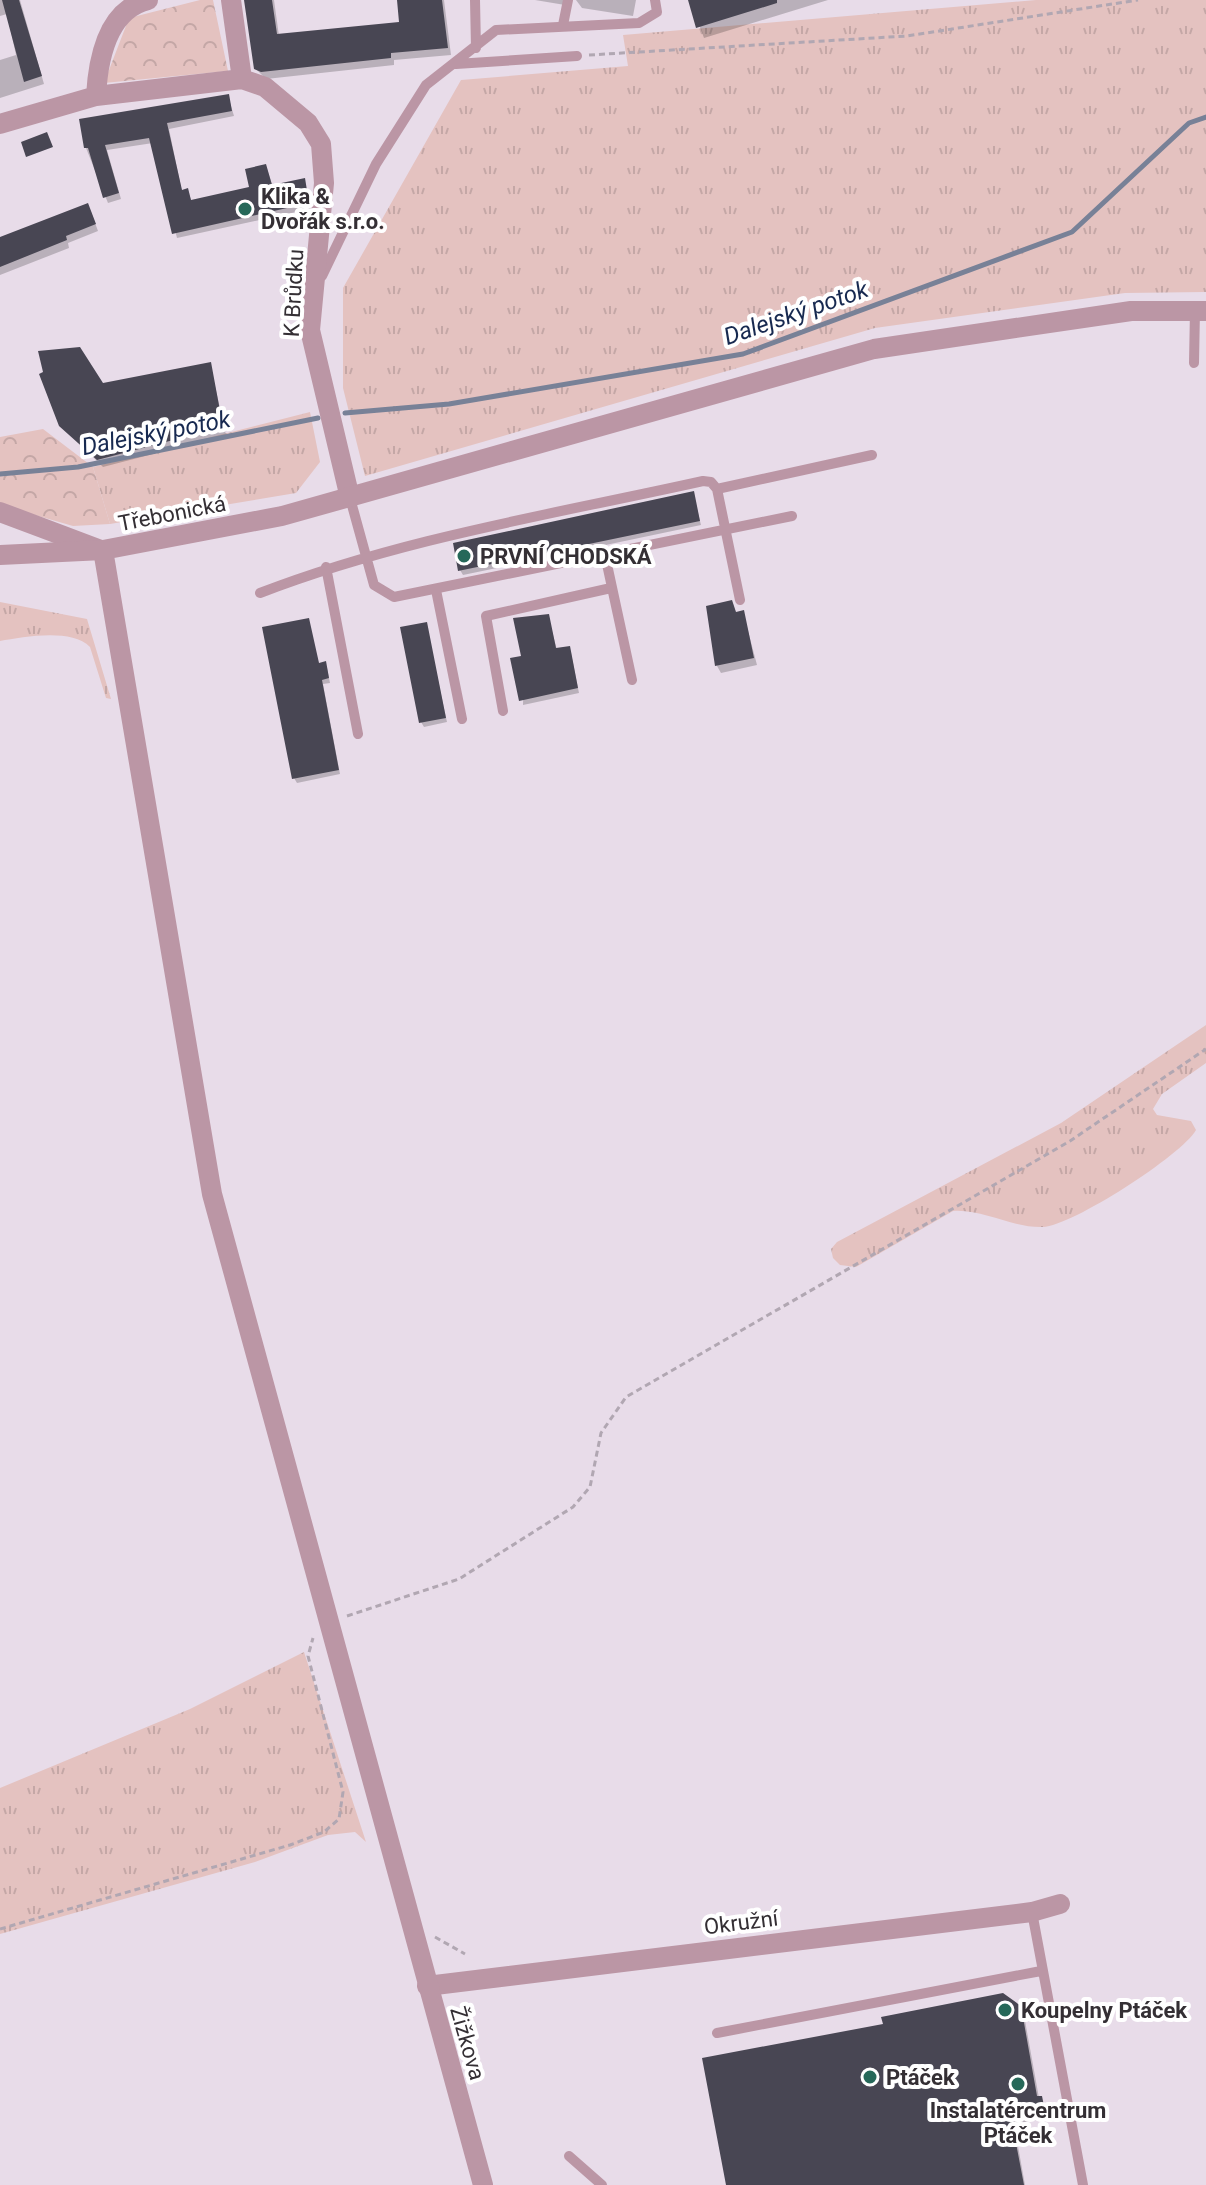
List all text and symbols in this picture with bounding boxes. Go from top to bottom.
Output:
place label: Klika & Dvořák s.r.o. [261,184,385,234]
marker: Klika & Dvořák s.r.o. [236,200,254,218]
street label: K Brůdku [279,248,308,338]
water label: Dalejský potok [720,275,873,351]
water label: Dalejský potok [79,405,234,461]
street label: Třebonická [116,491,228,536]
place label: PRVNÍ CHODSKÁ [480,544,652,569]
marker: PRVNÍ CHODSKÁ [455,547,473,565]
street label: Okružní [703,1905,781,1939]
place label: Koupelny Ptáček [1021,1998,1187,2023]
marker: Koupelny Ptáček [996,2001,1014,2019]
street label: Žižkova [445,2003,490,2083]
place label: Ptáček [886,2065,955,2090]
marker: Ptáček [861,2068,879,2086]
marker: Instalatércentrum Ptáček [1009,2075,1027,2093]
place label: Instalatércentrum Ptáček [930,2098,1106,2148]

